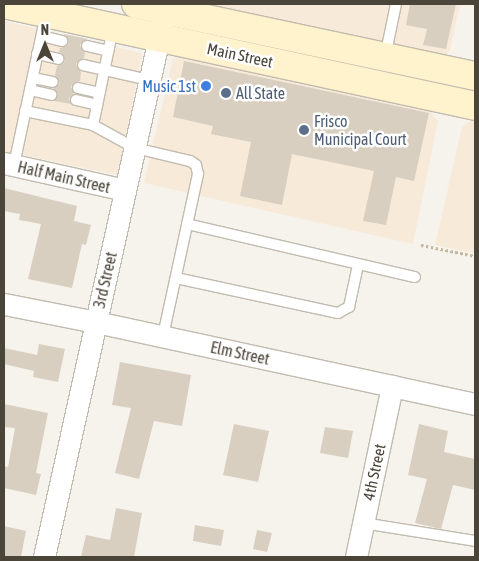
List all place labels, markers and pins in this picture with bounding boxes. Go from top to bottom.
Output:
place label: Music 1st [142,76,196,96]
marker: Music 1st [200,80,212,92]
place label: All State [236,83,285,103]
marker: All State [220,87,232,99]
place label: Frisco Municipal Court [314,111,407,149]
marker: Frisco Municipal Court [298,124,310,136]

